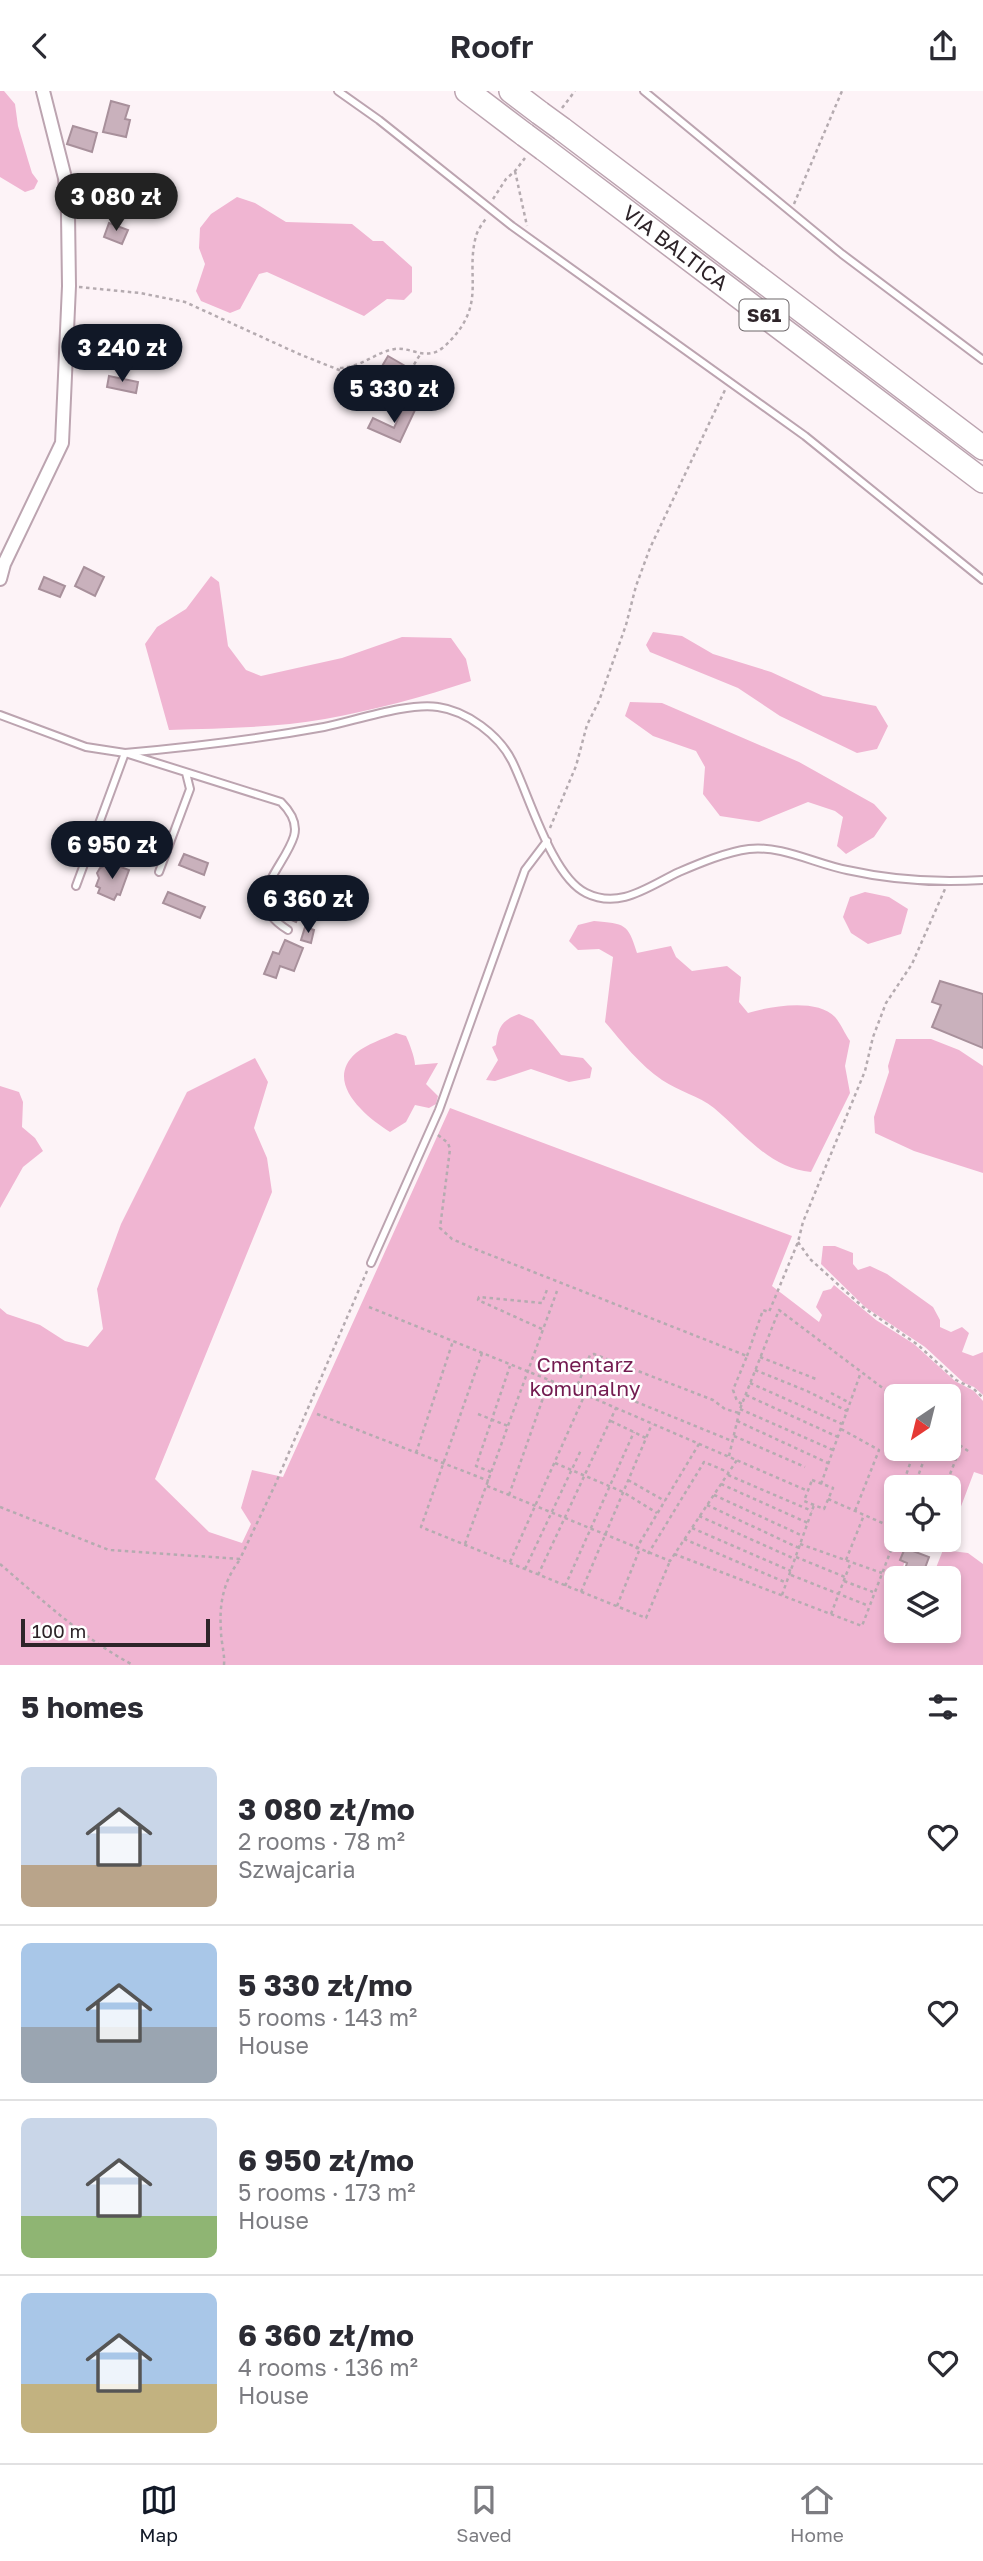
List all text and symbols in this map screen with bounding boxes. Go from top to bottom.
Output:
icon: back [21,27,59,65]
text: Roofr [450,27,533,65]
icon: share [924,27,962,65]
pin: 3 080 zł [44,173,188,233]
text: 3 080 zł [71,182,161,210]
street label: VIA BALTICA [618,199,734,295]
road number: S61 [740,299,788,331]
pin: 3 240 zł [50,324,194,384]
text: 3 240 zł [77,333,167,361]
pin: 5 330 zł [322,365,466,425]
text: 5 330 zł [350,374,438,402]
pin: 6 950 zł [40,821,184,881]
text: 6 950 zł [67,830,157,858]
pin: 6 360 zł [236,875,380,935]
text: 6 360 zł [263,884,353,912]
park label: Cmentarz komunalny [529,1351,641,1401]
north arrow [884,1384,961,1461]
map controls [884,1384,961,1643]
button: locate [884,1475,961,1552]
button: layers [884,1566,961,1643]
scale bar [21,1616,210,1648]
text: 100 m [32,1619,86,1642]
icon: filters [924,1688,962,1726]
text: 5 homes [21,1689,144,1725]
text: 3 080 zł/mo [238,1791,415,1827]
icon: home [77,1795,161,1879]
icon: heart [924,1818,962,1856]
text: 2 rooms · 78 m² [238,1827,405,1855]
text: Szwajcaria [238,1855,355,1883]
text: 5 330 zł/mo [238,1967,413,2003]
icon: home [77,1971,161,2055]
icon: heart [924,1994,962,2032]
text: 5 rooms · 143 m² [238,2003,417,2031]
text: House [238,2031,309,2059]
text: 6 950 zł/mo [238,2142,414,2178]
icon: home [77,2146,161,2230]
icon: heart [924,2169,962,2207]
text: 5 rooms · 173 m² [238,2178,416,2206]
text: House [238,2206,309,2234]
text: 6 360 zł/mo [238,2317,414,2353]
icon: home [77,2321,161,2405]
icon: heart [924,2344,962,2382]
text: 4 rooms · 136 m² [238,2353,418,2381]
text: House [238,2381,309,2409]
tab: Map [139,2481,178,2546]
tab: Saved [456,2481,512,2546]
tab: Home [790,2481,844,2546]

